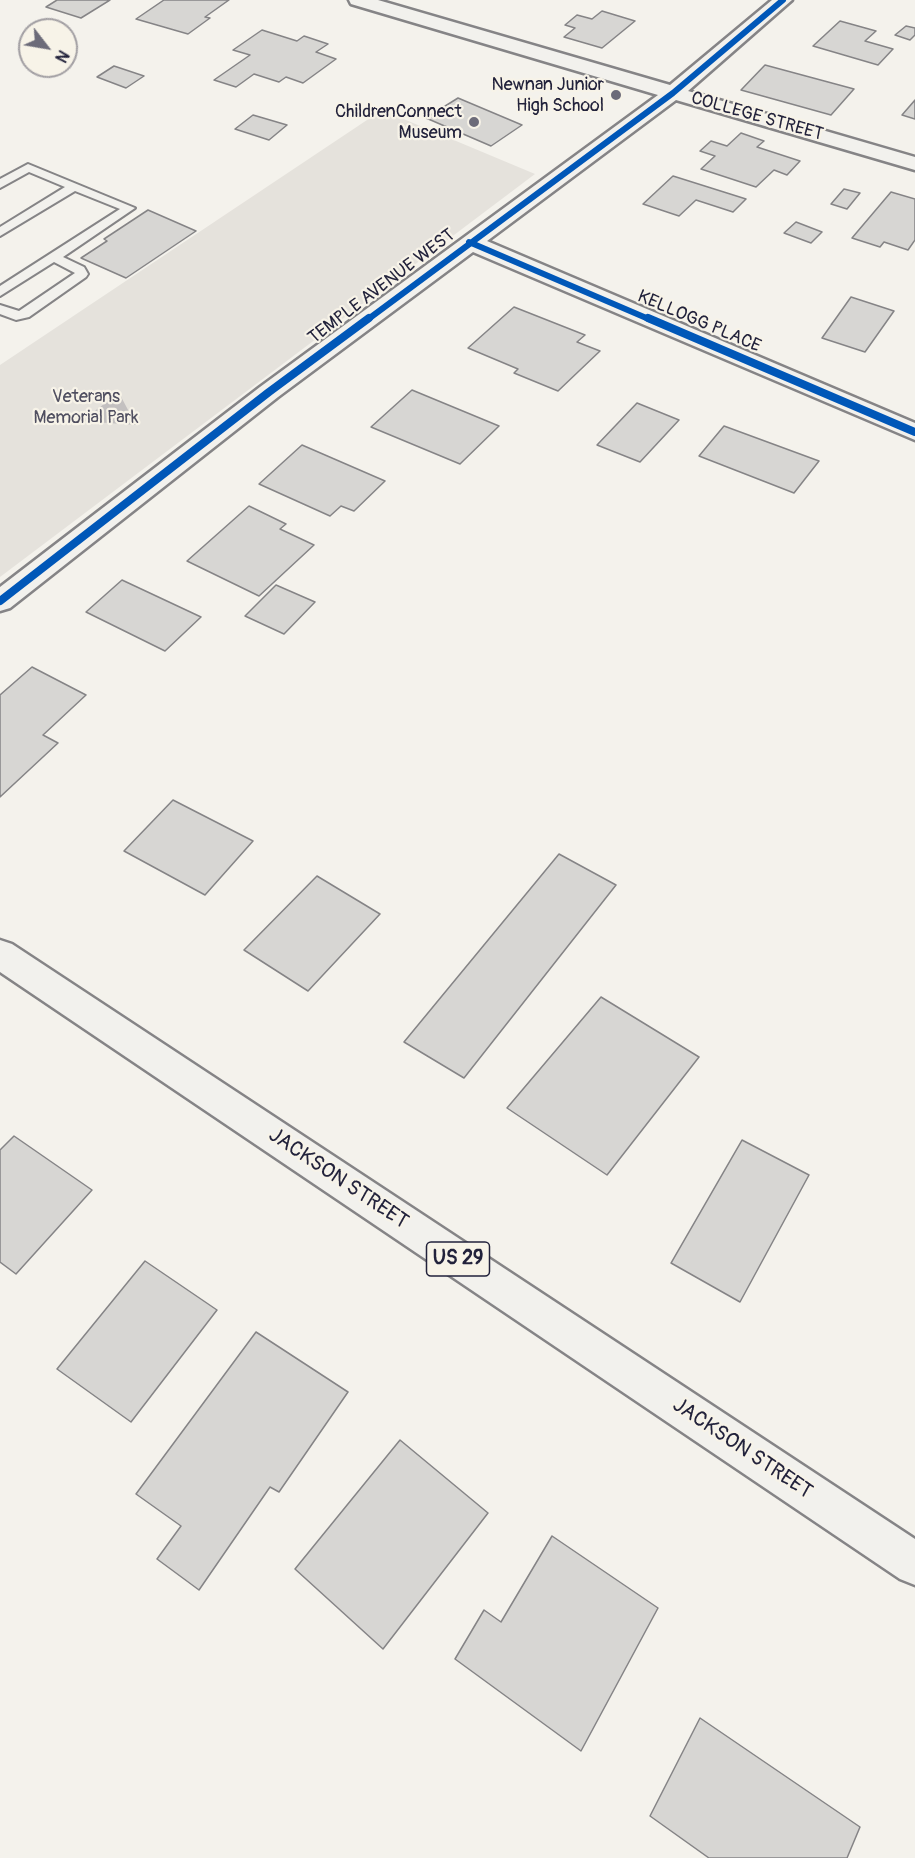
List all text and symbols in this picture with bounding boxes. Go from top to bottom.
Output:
north arrow [18,18,78,78]
text: N [50,46,73,66]
place label: Newnan Junior High School [492,74,604,116]
marker: Newnan Junior High School [609,88,623,102]
street label: COLLEGE STREET [689,88,825,146]
place label: ChildrenConnect Museum [335,101,462,144]
marker: ChildrenConnect Museum [467,115,481,129]
street label: TEMPLE AVENUE WEST [304,225,460,349]
street label: KELLOGG PLACE [634,286,764,358]
park label: Veterans Memorial Park [33,386,139,428]
street label: JACKSON STREET [263,1123,413,1235]
road number: US 29 [426,1242,490,1276]
street label: JACKSON STREET [667,1393,817,1505]

